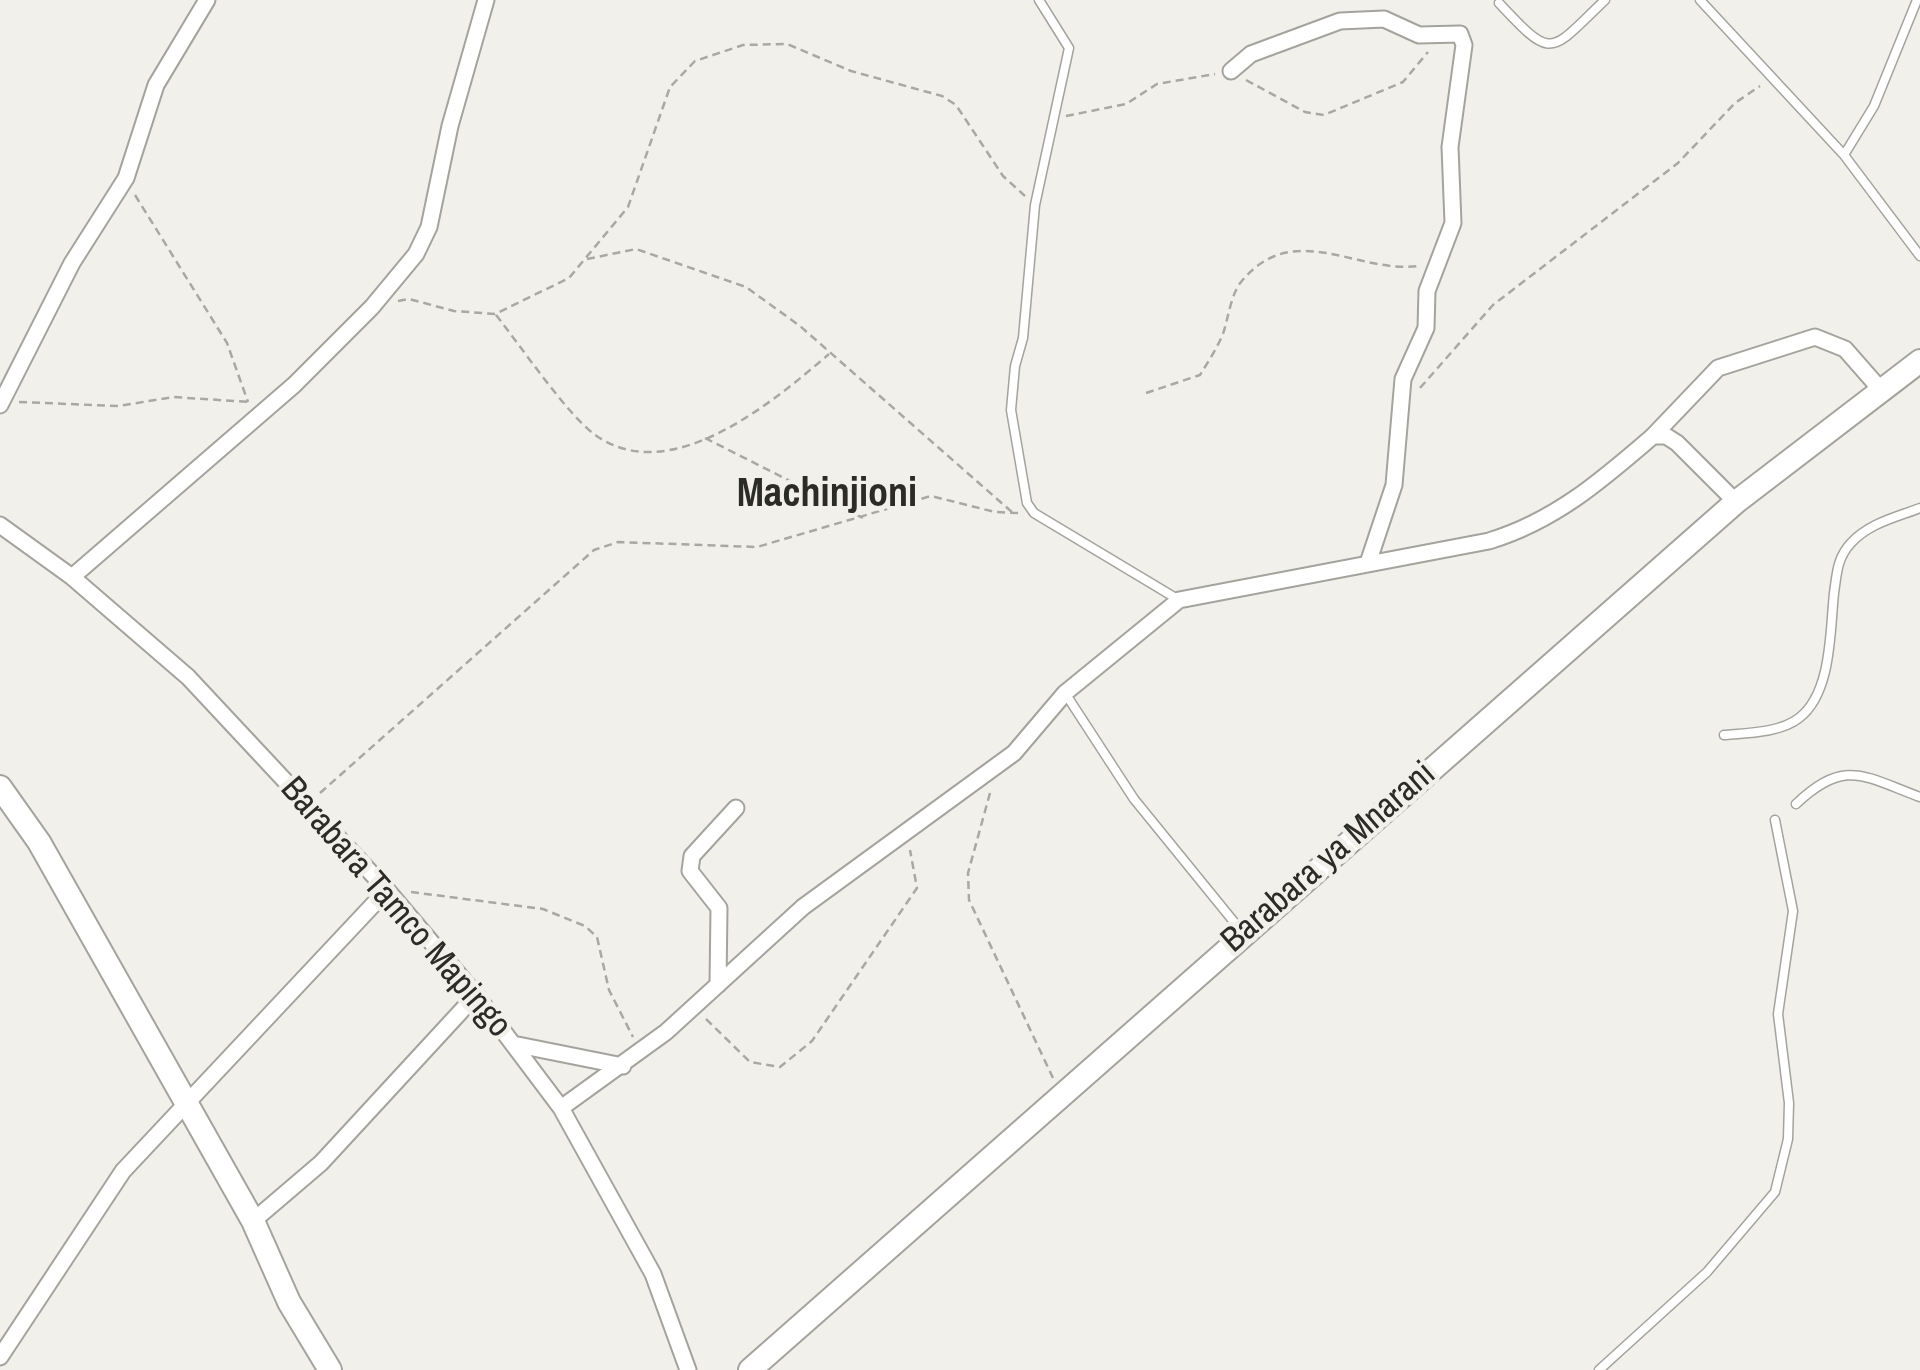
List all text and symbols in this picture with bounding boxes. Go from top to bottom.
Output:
district label: Machinjioni [737,471,917,519]
street label: Barabara ya Mnarani [1213,754,1445,962]
street label: Barabara Tamco Mapingo [271,769,519,1047]

